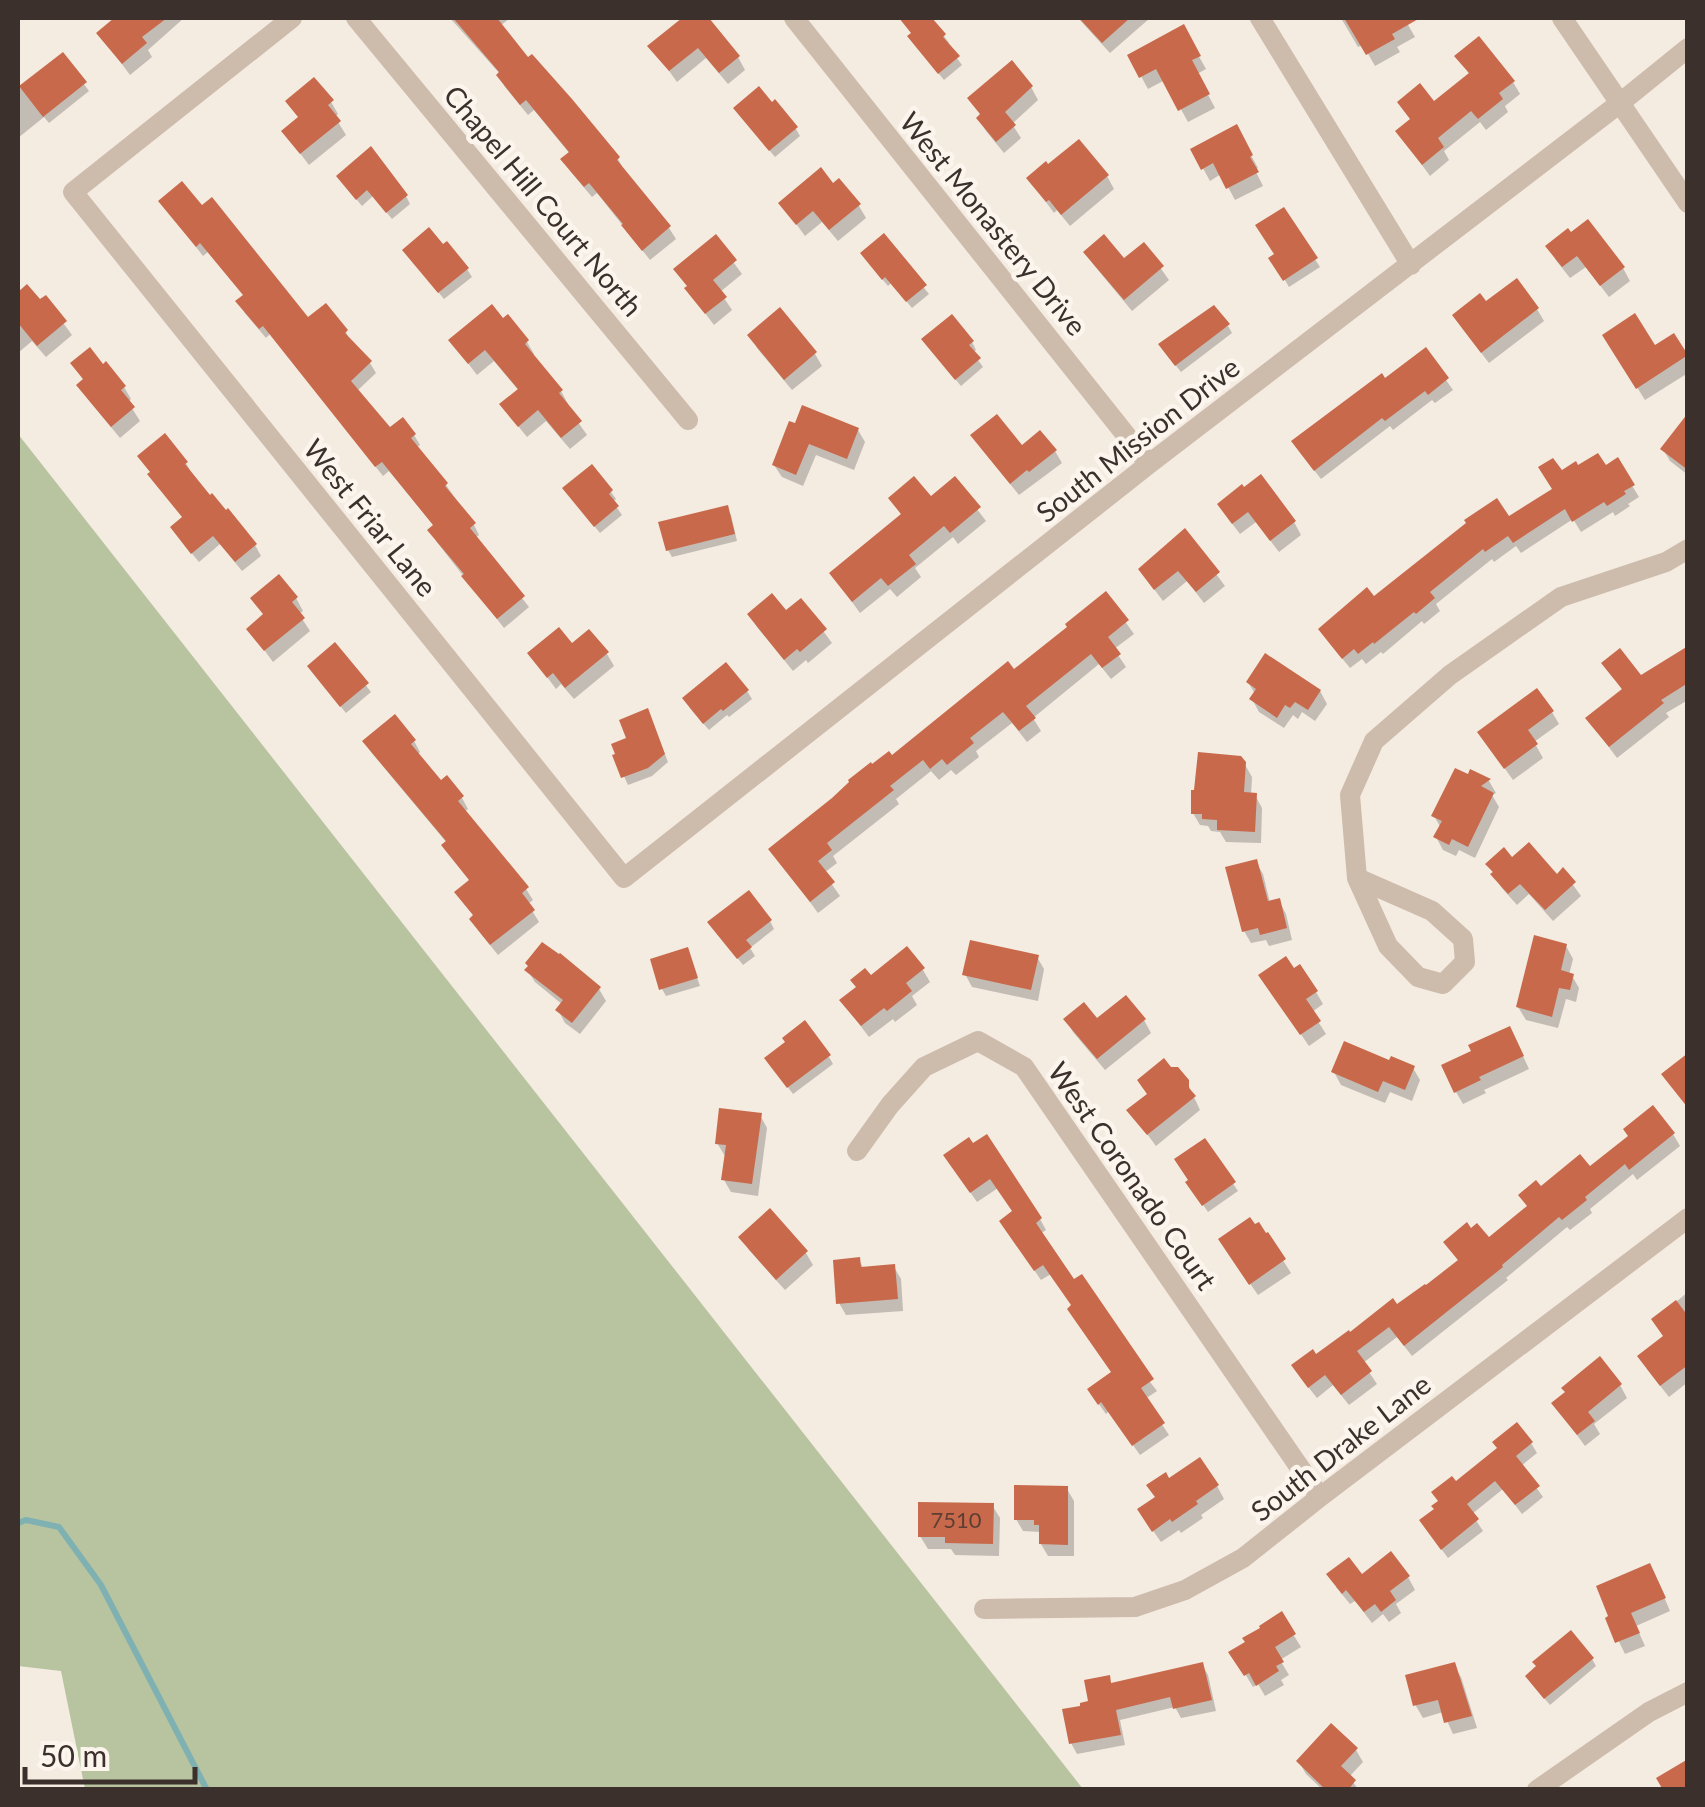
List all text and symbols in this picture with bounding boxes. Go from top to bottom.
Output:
street label: Chapel Hill Court North [437,78,650,323]
street label: West Monastery Drive [893,105,1094,342]
street label: South Mission Drive [1029,349,1246,529]
street label: West Friar Lane [297,432,445,603]
street label: West Coronado Court [1042,1055,1224,1296]
street label: South Drake Lane [1244,1367,1437,1528]
house number: 7510 [930,1506,982,1533]
scale bar [25,1722,195,1784]
text: 50 m [40,1737,107,1773]

